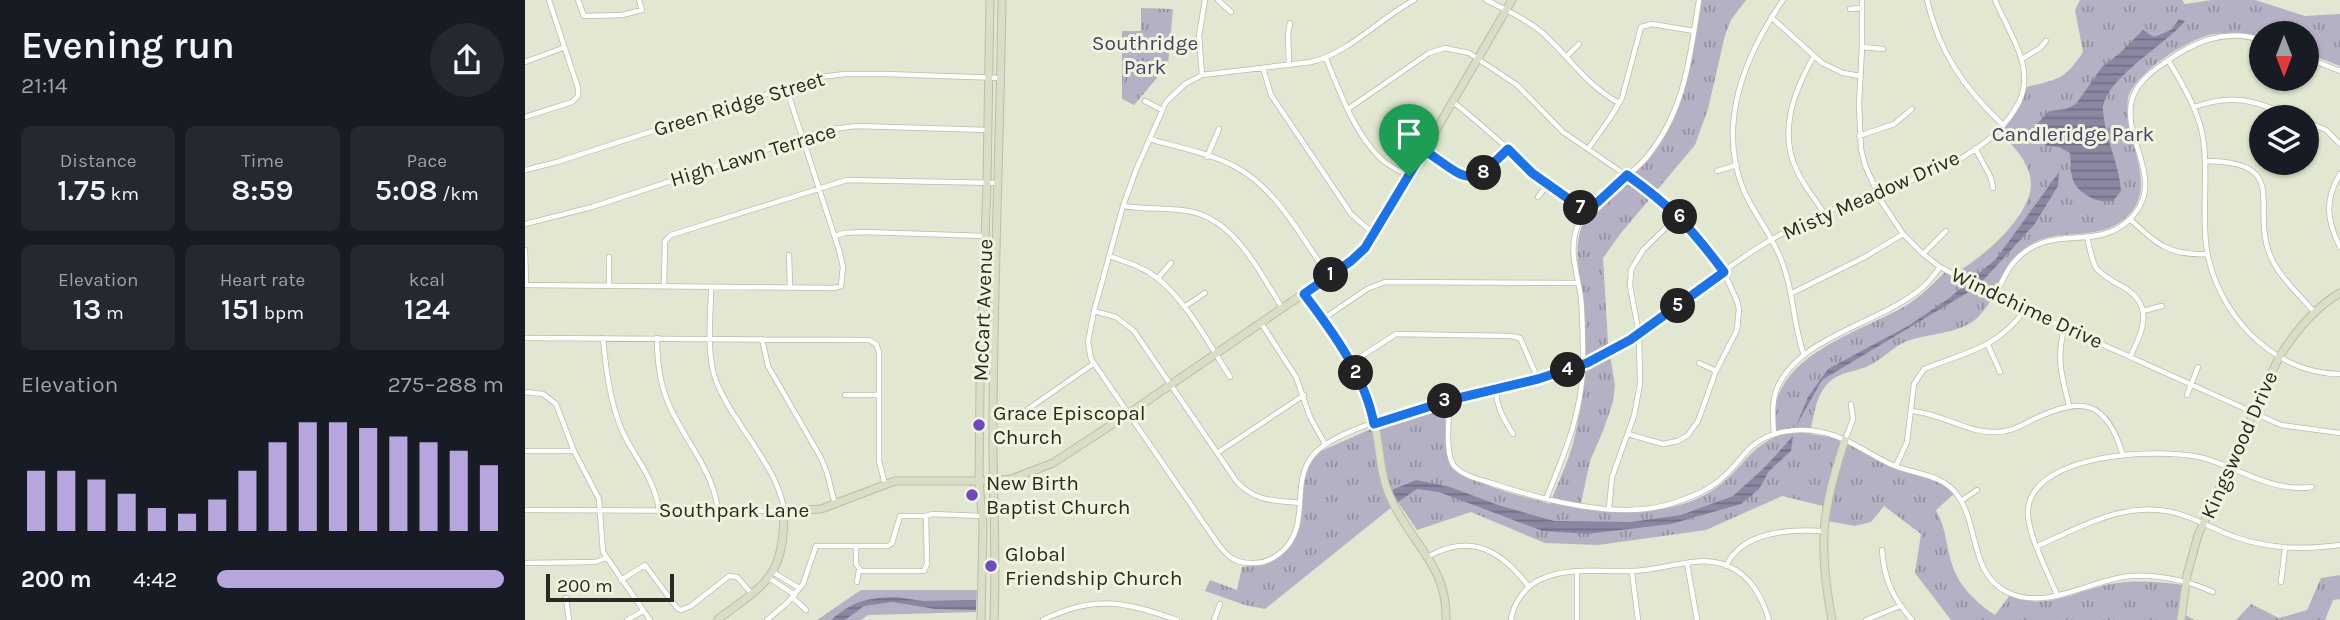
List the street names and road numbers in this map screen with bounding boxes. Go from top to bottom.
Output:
street label: Green Ridge Street [651,67,827,141]
street label: High Lawn Terrace [667,118,839,192]
street label: Misty Meadow Drive [1779,145,1963,245]
street label: McCart Avenue [969,238,997,382]
street label: Windchime Drive [1947,262,2107,354]
street label: Kingswood Drive [2196,367,2282,523]
street label: Southpark Lane [659,498,809,522]

